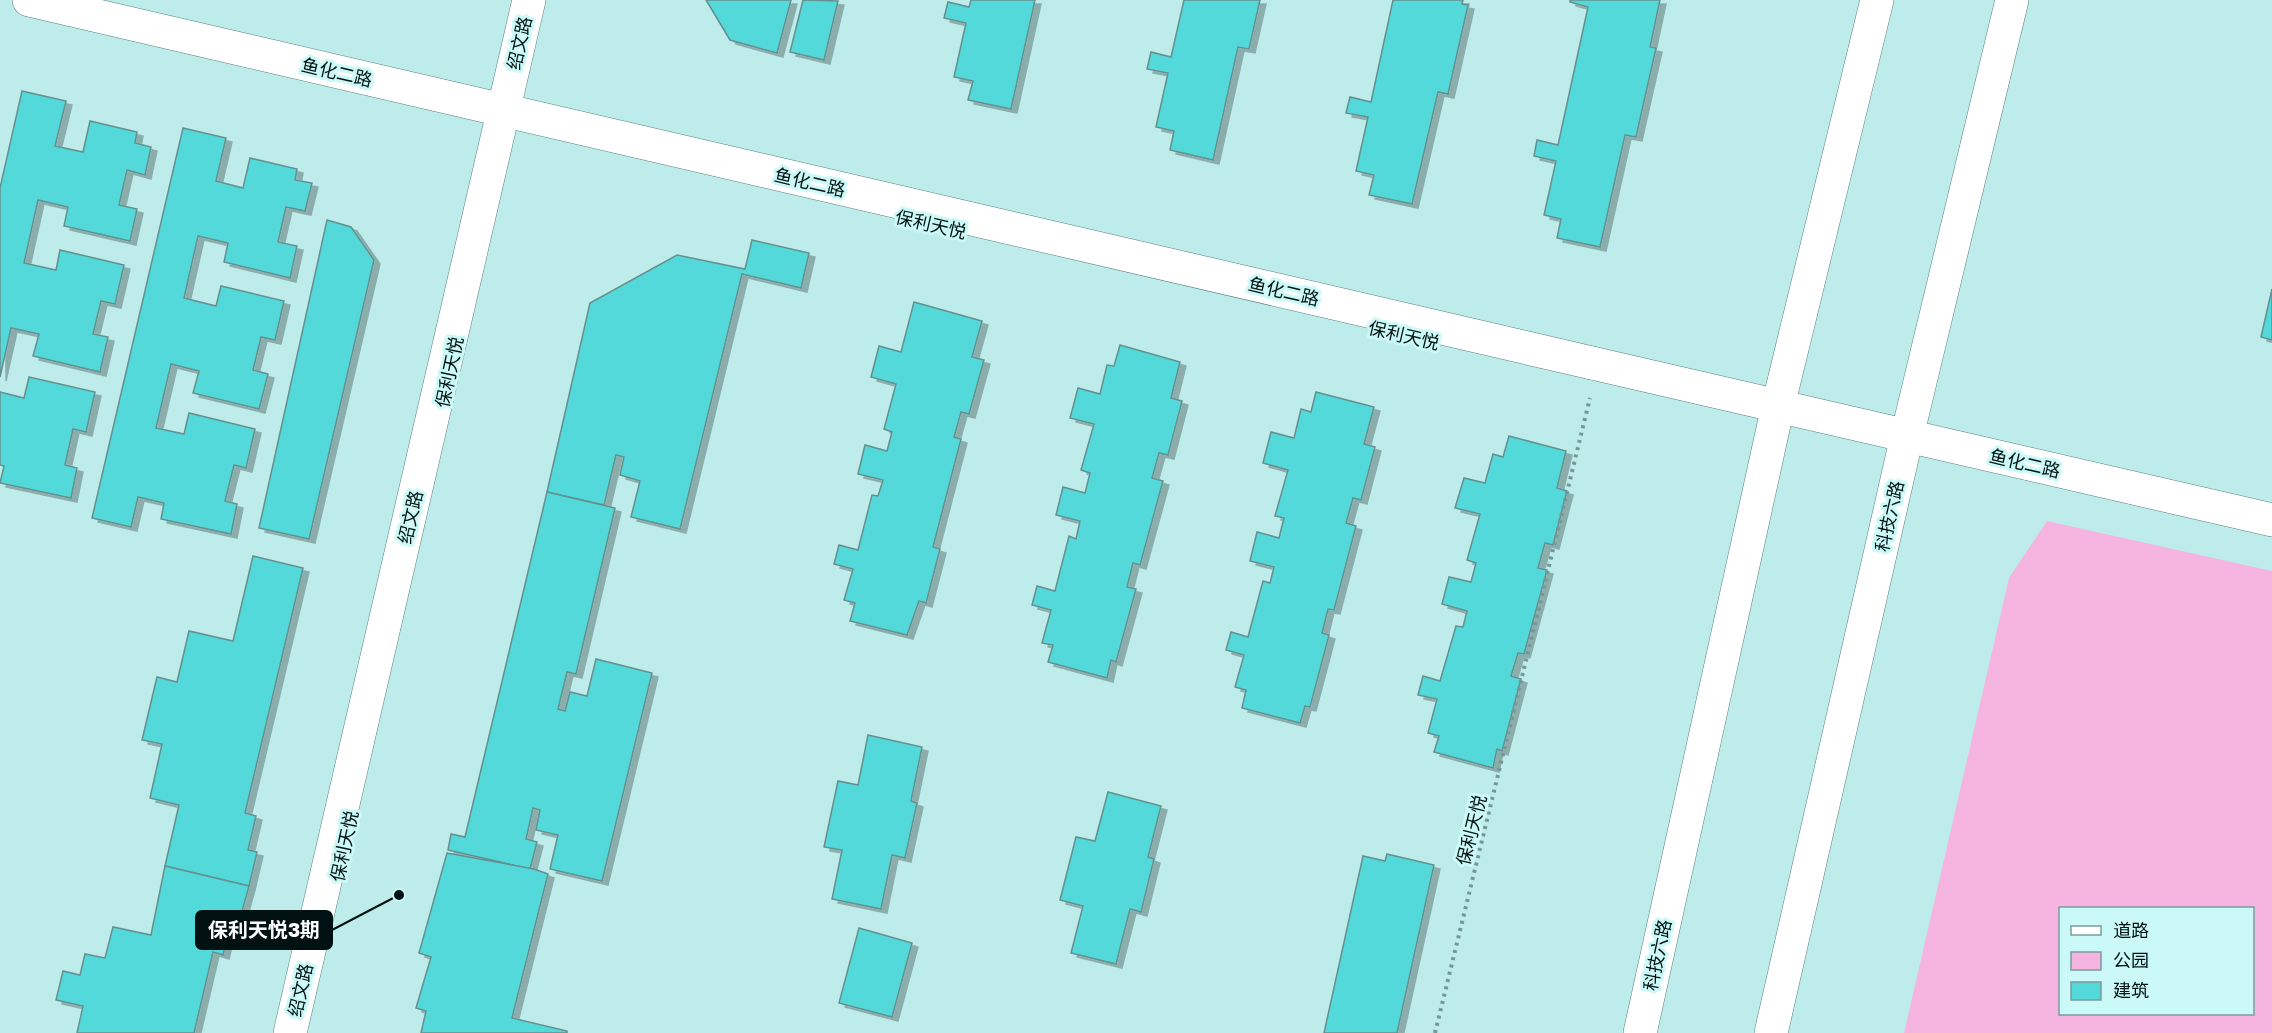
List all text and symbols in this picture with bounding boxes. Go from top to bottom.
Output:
street label: 绍文路 [502,14,536,72]
street label: 鱼化二路 [299,53,375,91]
street label: 鱼化二路 [772,163,848,201]
street label: 保利天悦 [893,205,969,243]
street label: 鱼化二路 [1246,272,1322,310]
street label: 保利天悦 [1366,316,1442,354]
street label: 保利天悦 [431,334,467,410]
street label: 鱼化二路 [1987,444,2063,482]
street label: 科技六路 [1870,478,1908,554]
street label: 绍文路 [393,488,427,546]
street label: 保利天悦 [1452,792,1490,868]
street label: 保利天悦 [326,808,362,884]
legend [2059,907,2254,1015]
callout: 保利天悦3期 [196,911,332,949]
text: 保利天悦3期 [208,917,320,941]
street label: 科技六路 [1639,917,1675,993]
text: 道路 [2113,919,2149,941]
text: 公园 [2113,949,2149,971]
street label: 绍文路 [283,961,317,1019]
text: 建筑 [2113,979,2149,1001]

